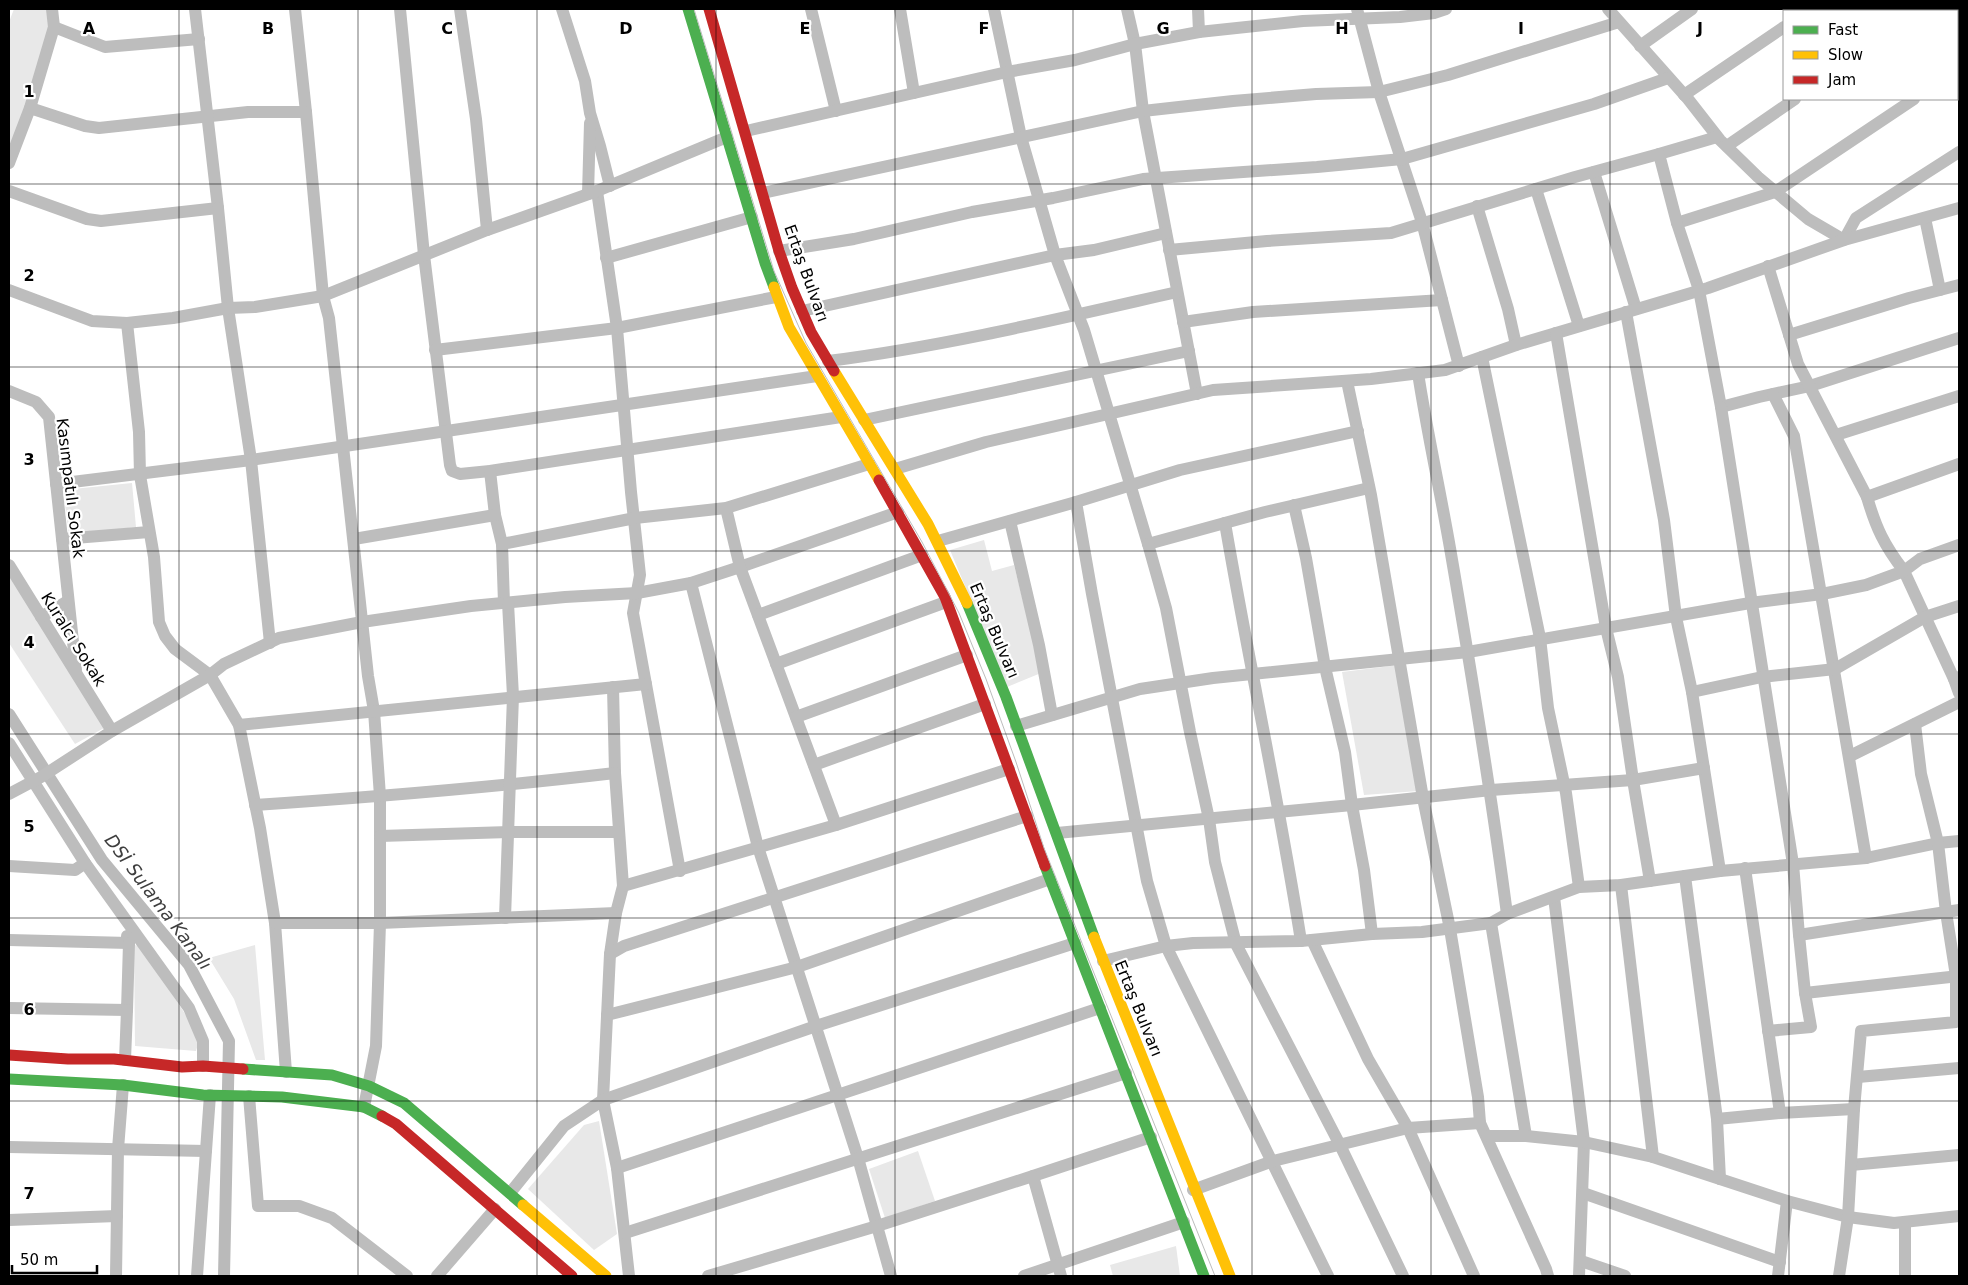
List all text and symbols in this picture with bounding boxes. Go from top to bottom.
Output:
legend [1783,10,1958,100]
text: A [83,19,96,38]
text: B [262,19,274,38]
text: C [441,19,453,38]
text: D [619,19,633,38]
text: E [800,19,810,38]
text: F [979,19,989,38]
text: G [1156,19,1170,38]
text: H [1335,19,1349,38]
text: I [1518,19,1524,38]
text: J [1696,19,1703,38]
text: Fast [1828,21,1858,39]
text: Slow [1828,46,1863,64]
text: Jam [1827,71,1856,89]
text: 1 [23,82,35,101]
street label: Ertaş Bulvarı [780,222,833,324]
text: 2 [23,266,35,285]
street label: Kasımpatılı Sokak [52,417,89,560]
text: 3 [23,450,35,469]
street label: Ertaş Bulvarı [966,580,1023,681]
street label: Kuralcı Sokak [37,589,110,690]
text: 4 [23,633,35,652]
text: 5 [23,817,35,836]
water label: DSİ Sulama Kanalı [101,830,216,974]
street label: Ertaş Bulvarı [1111,957,1166,1059]
text: 6 [23,1000,35,1019]
text: 7 [23,1184,35,1203]
scale bar [12,1242,98,1274]
text: 50 m [20,1251,58,1269]

